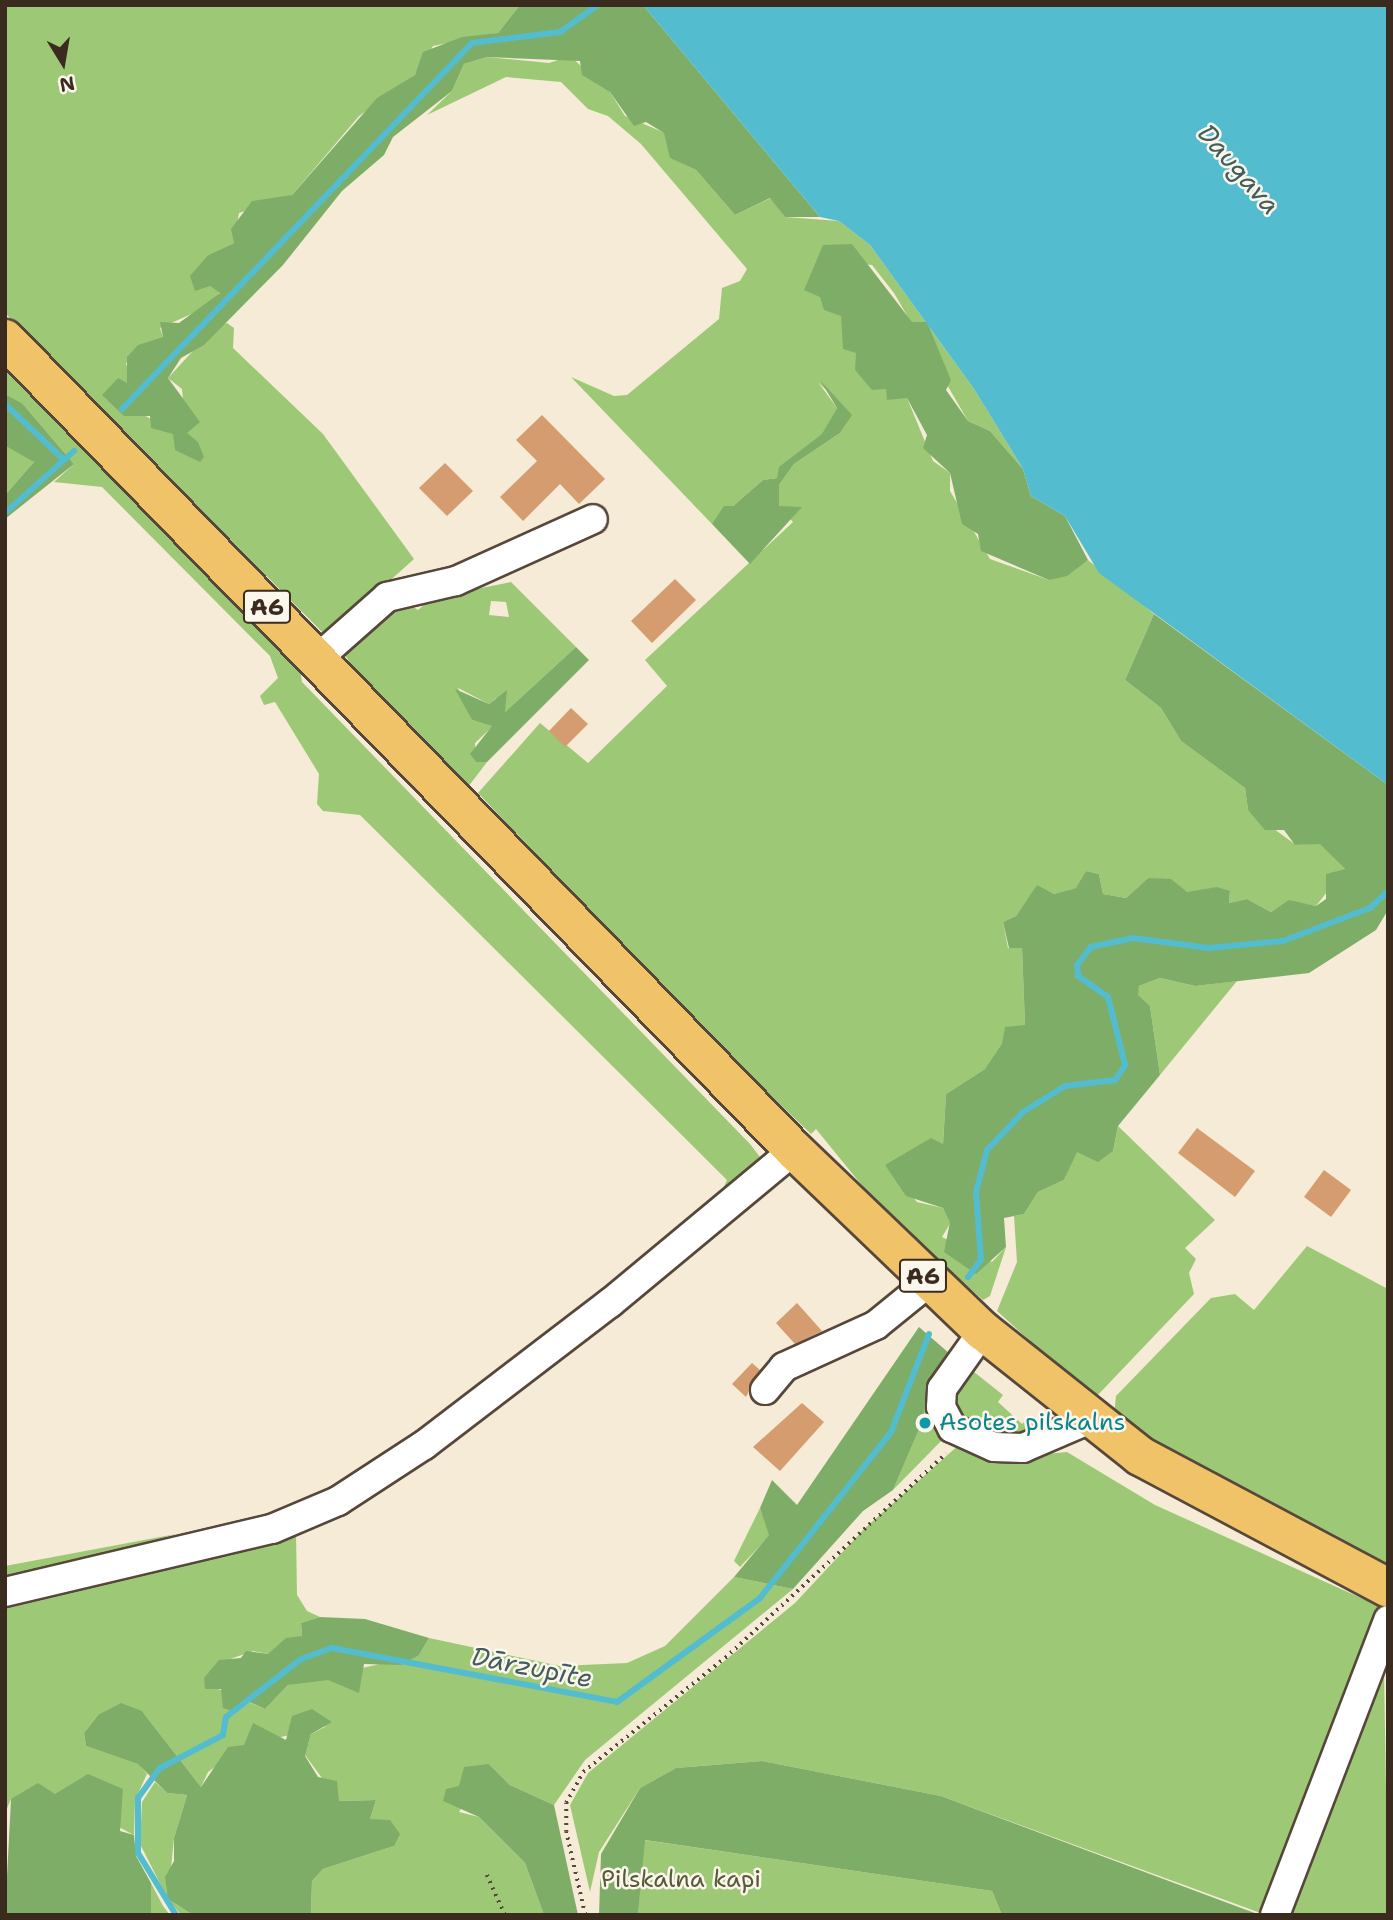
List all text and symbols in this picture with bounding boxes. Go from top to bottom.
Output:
north arrow [28,28,98,98]
text: N [57,70,77,98]
water label: Daugava [1191,118,1287,220]
road number: A6 [243,587,292,626]
road number: A6 [898,1256,948,1296]
place label: Asotes pilskalns [939,1409,1125,1437]
marker: Asotes pilskalns [917,1415,933,1431]
water label: Dārzupīte [469,1640,595,1694]
park label: Pilskalna kapi [601,1866,761,1894]

